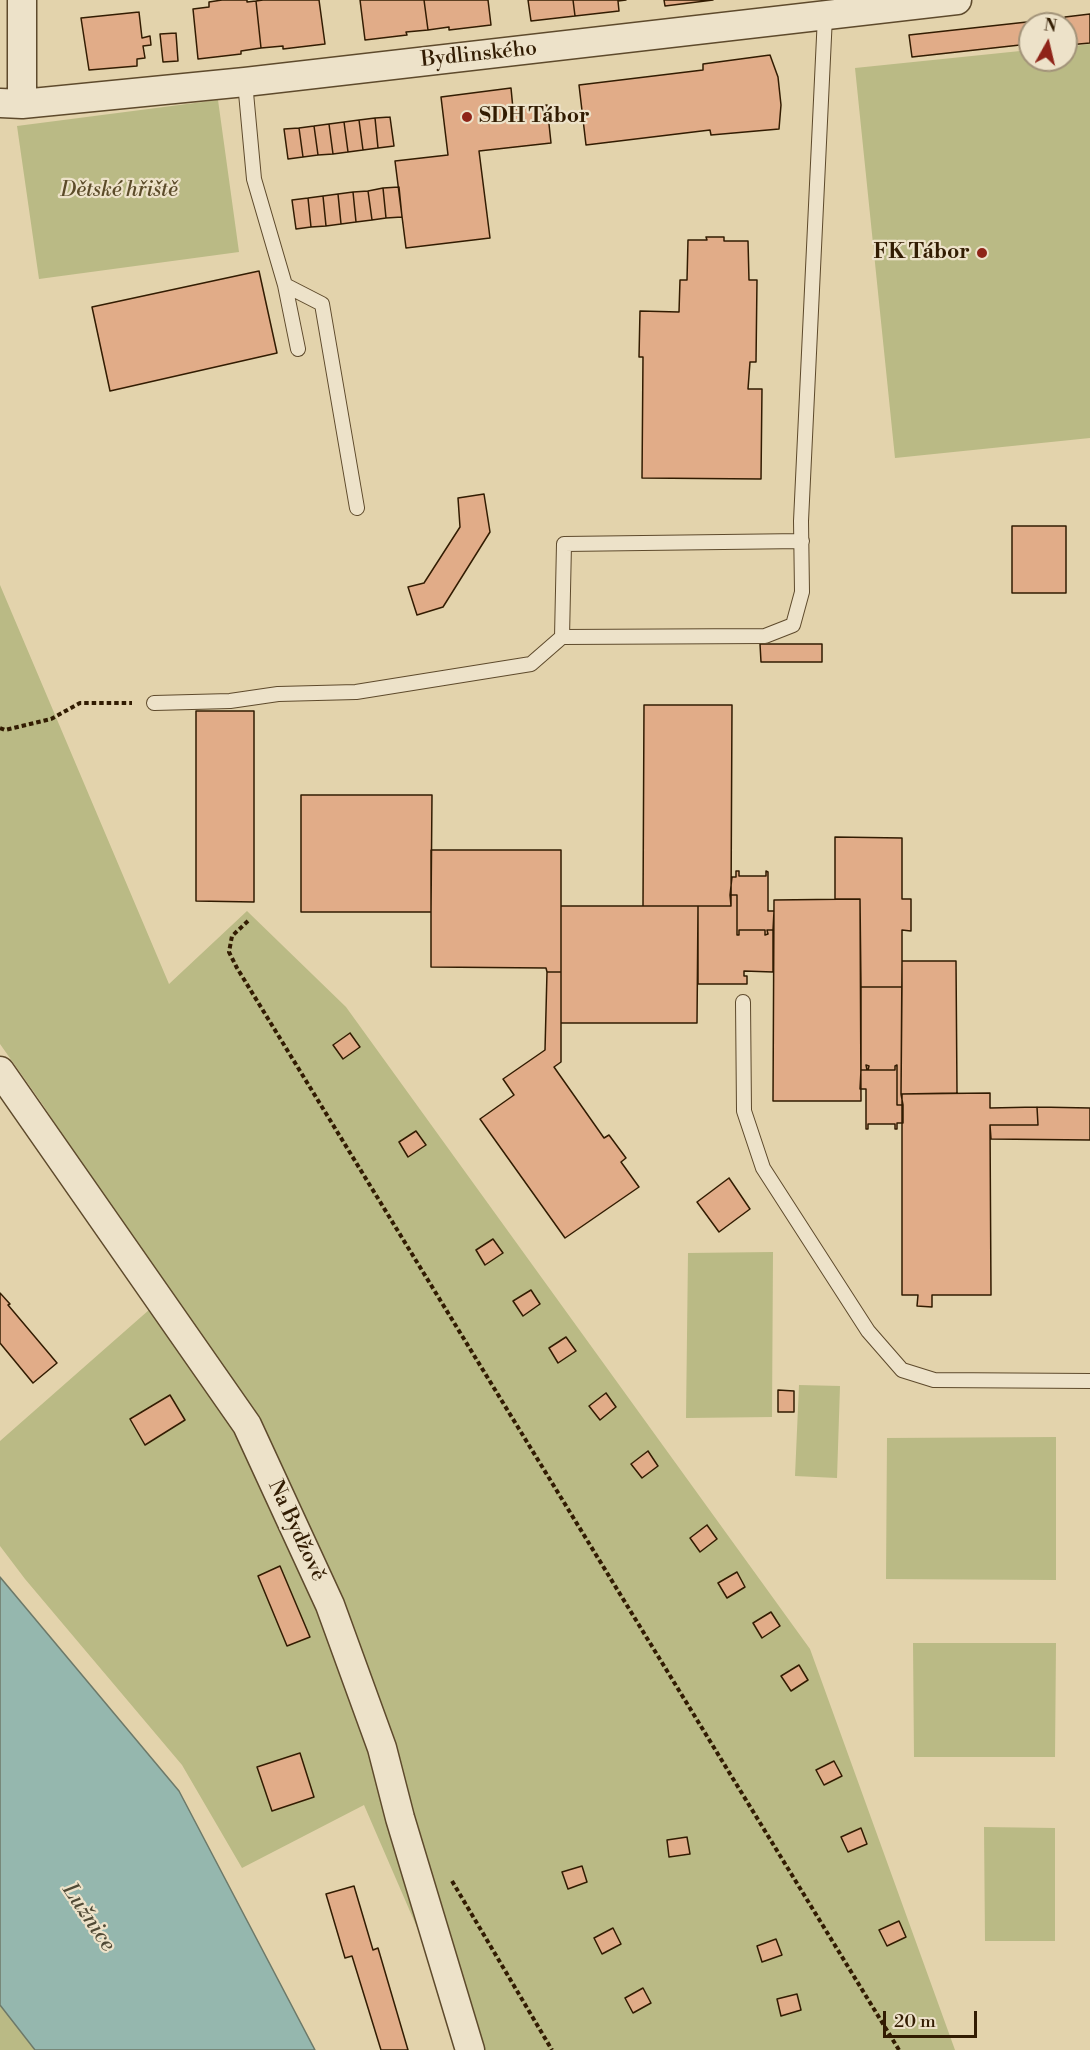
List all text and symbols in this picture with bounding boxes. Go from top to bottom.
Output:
north arrow [1018,12,1078,72]
text: N [1043,15,1058,37]
street label: Bydlinského [420,36,538,74]
place label: SDH Tábor [479,104,590,130]
marker: SDH Tábor [460,110,474,124]
park label: Dětské hřiště [60,178,178,204]
place label: FK Tábor [874,240,970,266]
marker: FK Tábor [975,246,989,260]
street label: Na Bydžově [262,1477,330,1585]
water label: Lužnice [56,1879,120,1957]
scale bar [886,1999,980,2037]
text: 20 m [894,2010,936,2033]

